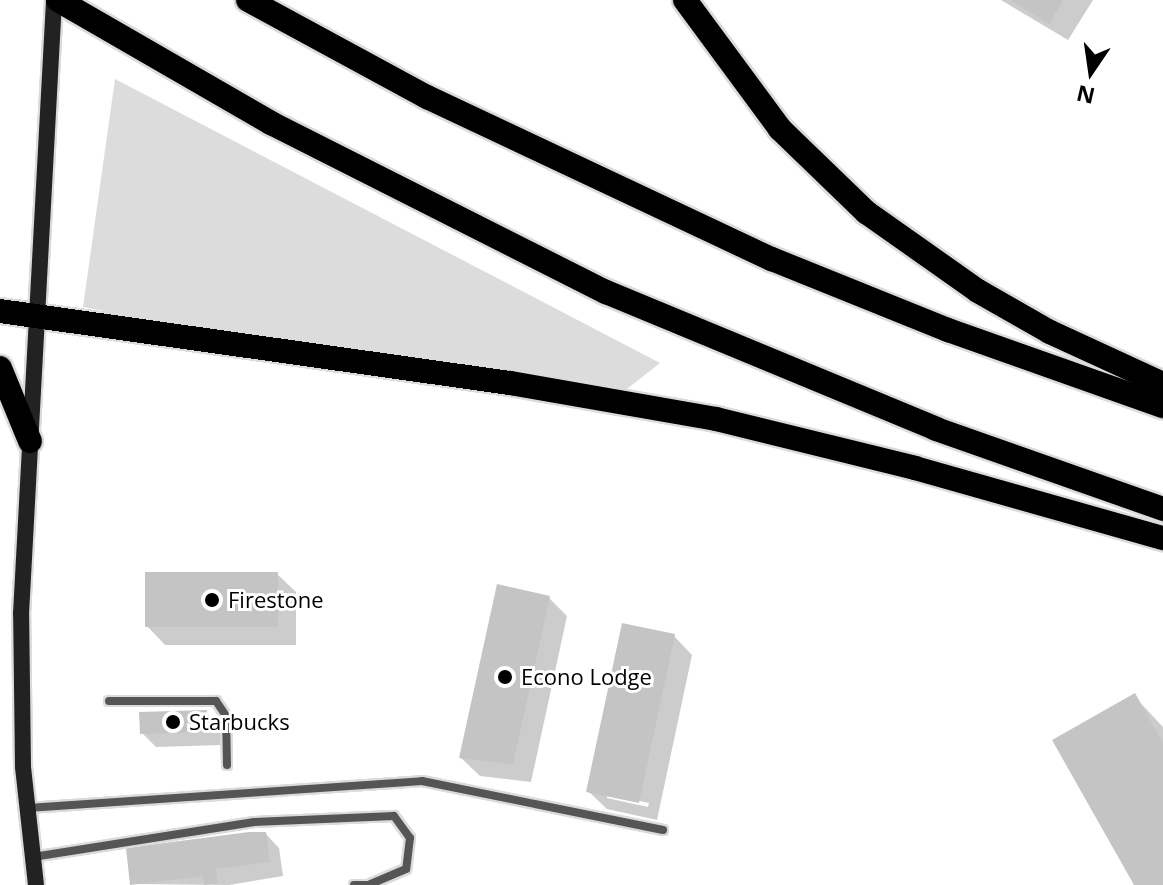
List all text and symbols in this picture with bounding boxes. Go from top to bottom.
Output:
north arrow [1051,32,1131,112]
text: N [1074,79,1098,112]
place label: Firestone [228,587,324,613]
marker: Firestone [203,591,221,609]
place label: Econo Lodge [521,664,652,690]
marker: Econo Lodge [496,668,514,686]
place label: Starbucks [189,709,290,735]
marker: Starbucks [164,713,182,731]

